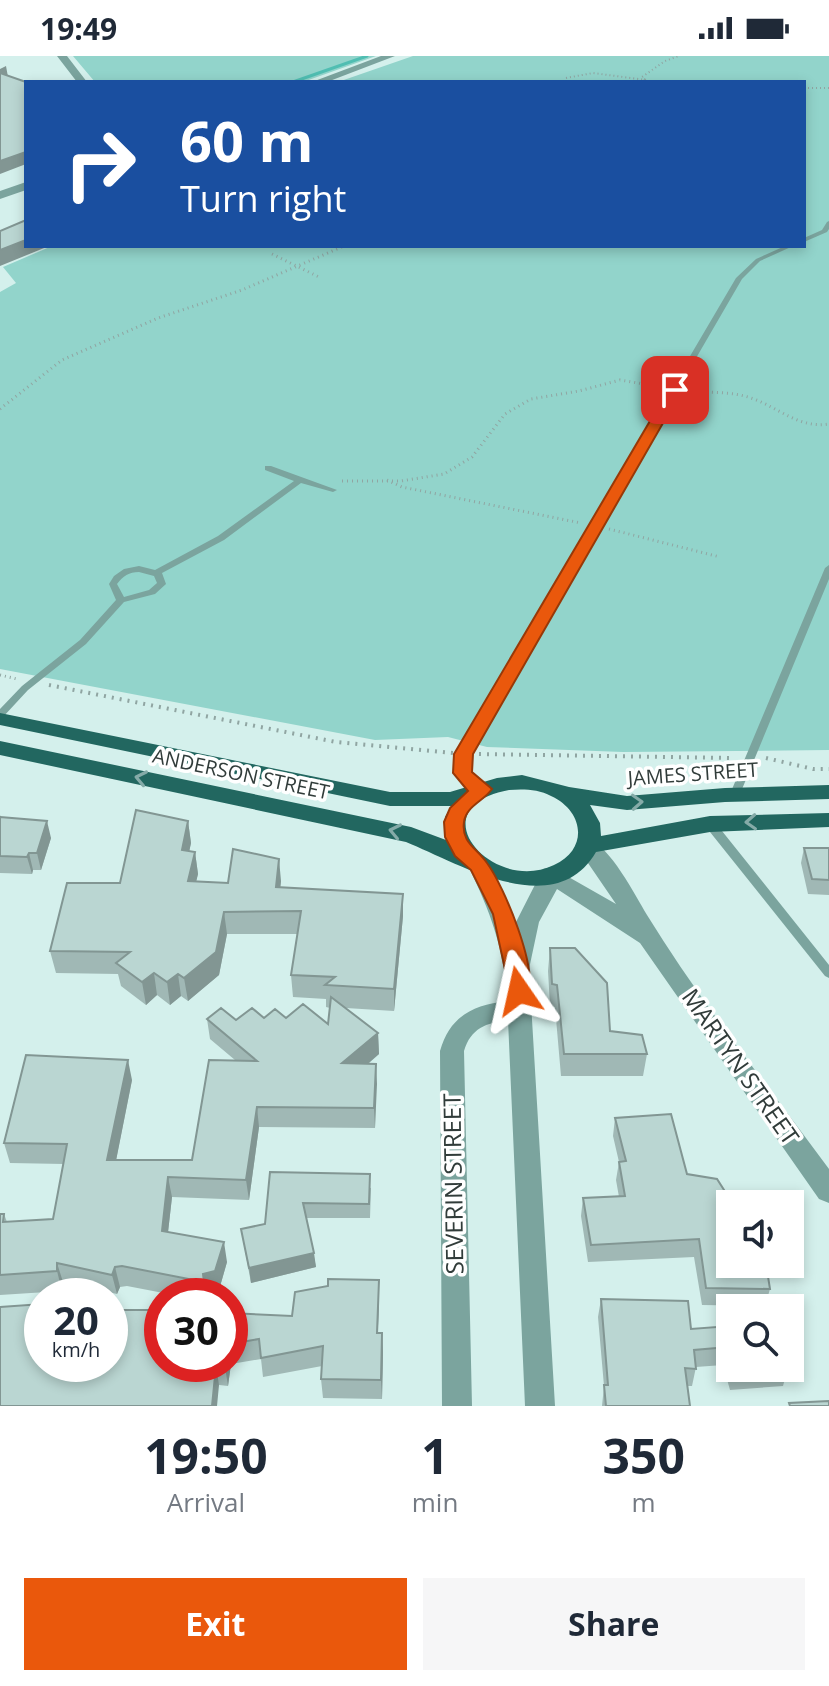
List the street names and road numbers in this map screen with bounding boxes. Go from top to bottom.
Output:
street label: ANDERSON STREET [150,742,332,805]
street label: JAMES STREET [625,755,759,792]
street label: MARTYN STREET [675,981,807,1151]
street label: SEVERIN STREET [434,1093,471,1275]

